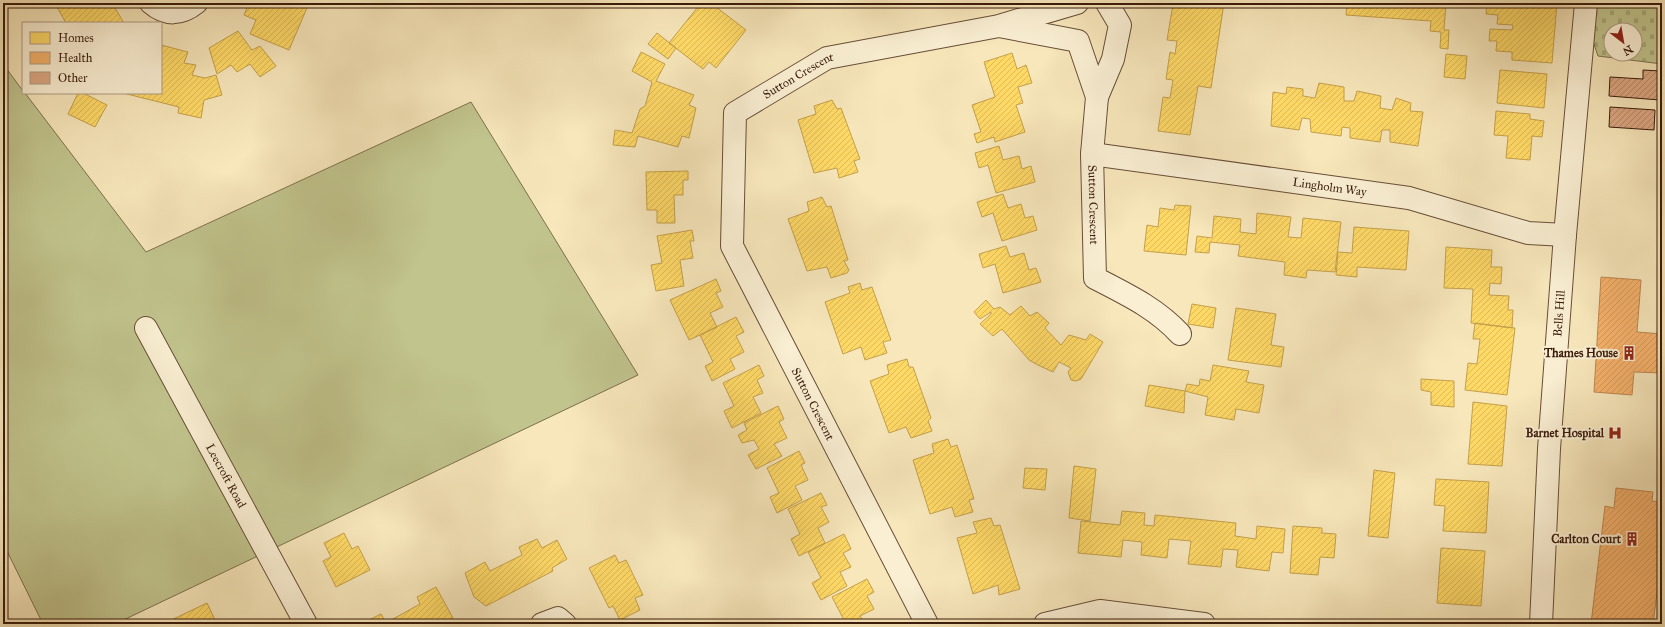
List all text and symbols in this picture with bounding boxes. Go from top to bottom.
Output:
legend [22,22,162,94]
north arrow [1603,22,1643,62]
text: Homes [58,31,94,45]
text: N [1620,42,1635,58]
street label: Sutton Crescent [760,50,835,102]
text: Health [58,51,93,65]
text: Other [58,71,88,85]
street label: Sutton Crescent [1085,165,1101,246]
street label: Lingholm Way [1292,175,1368,199]
street label: Bells Hill [1550,289,1568,337]
building icon: Thames House [1621,345,1637,361]
place label: Thames House [1543,346,1618,360]
street label: Sutton Crescent [789,365,838,443]
hospital icon: Barnet Hospital [1607,425,1623,441]
place label: Barnet Hospital [1526,426,1605,441]
street label: Leecroft Road [203,441,249,510]
building icon: Carlton Court [1624,531,1640,547]
place label: Carlton Court [1551,532,1622,546]

